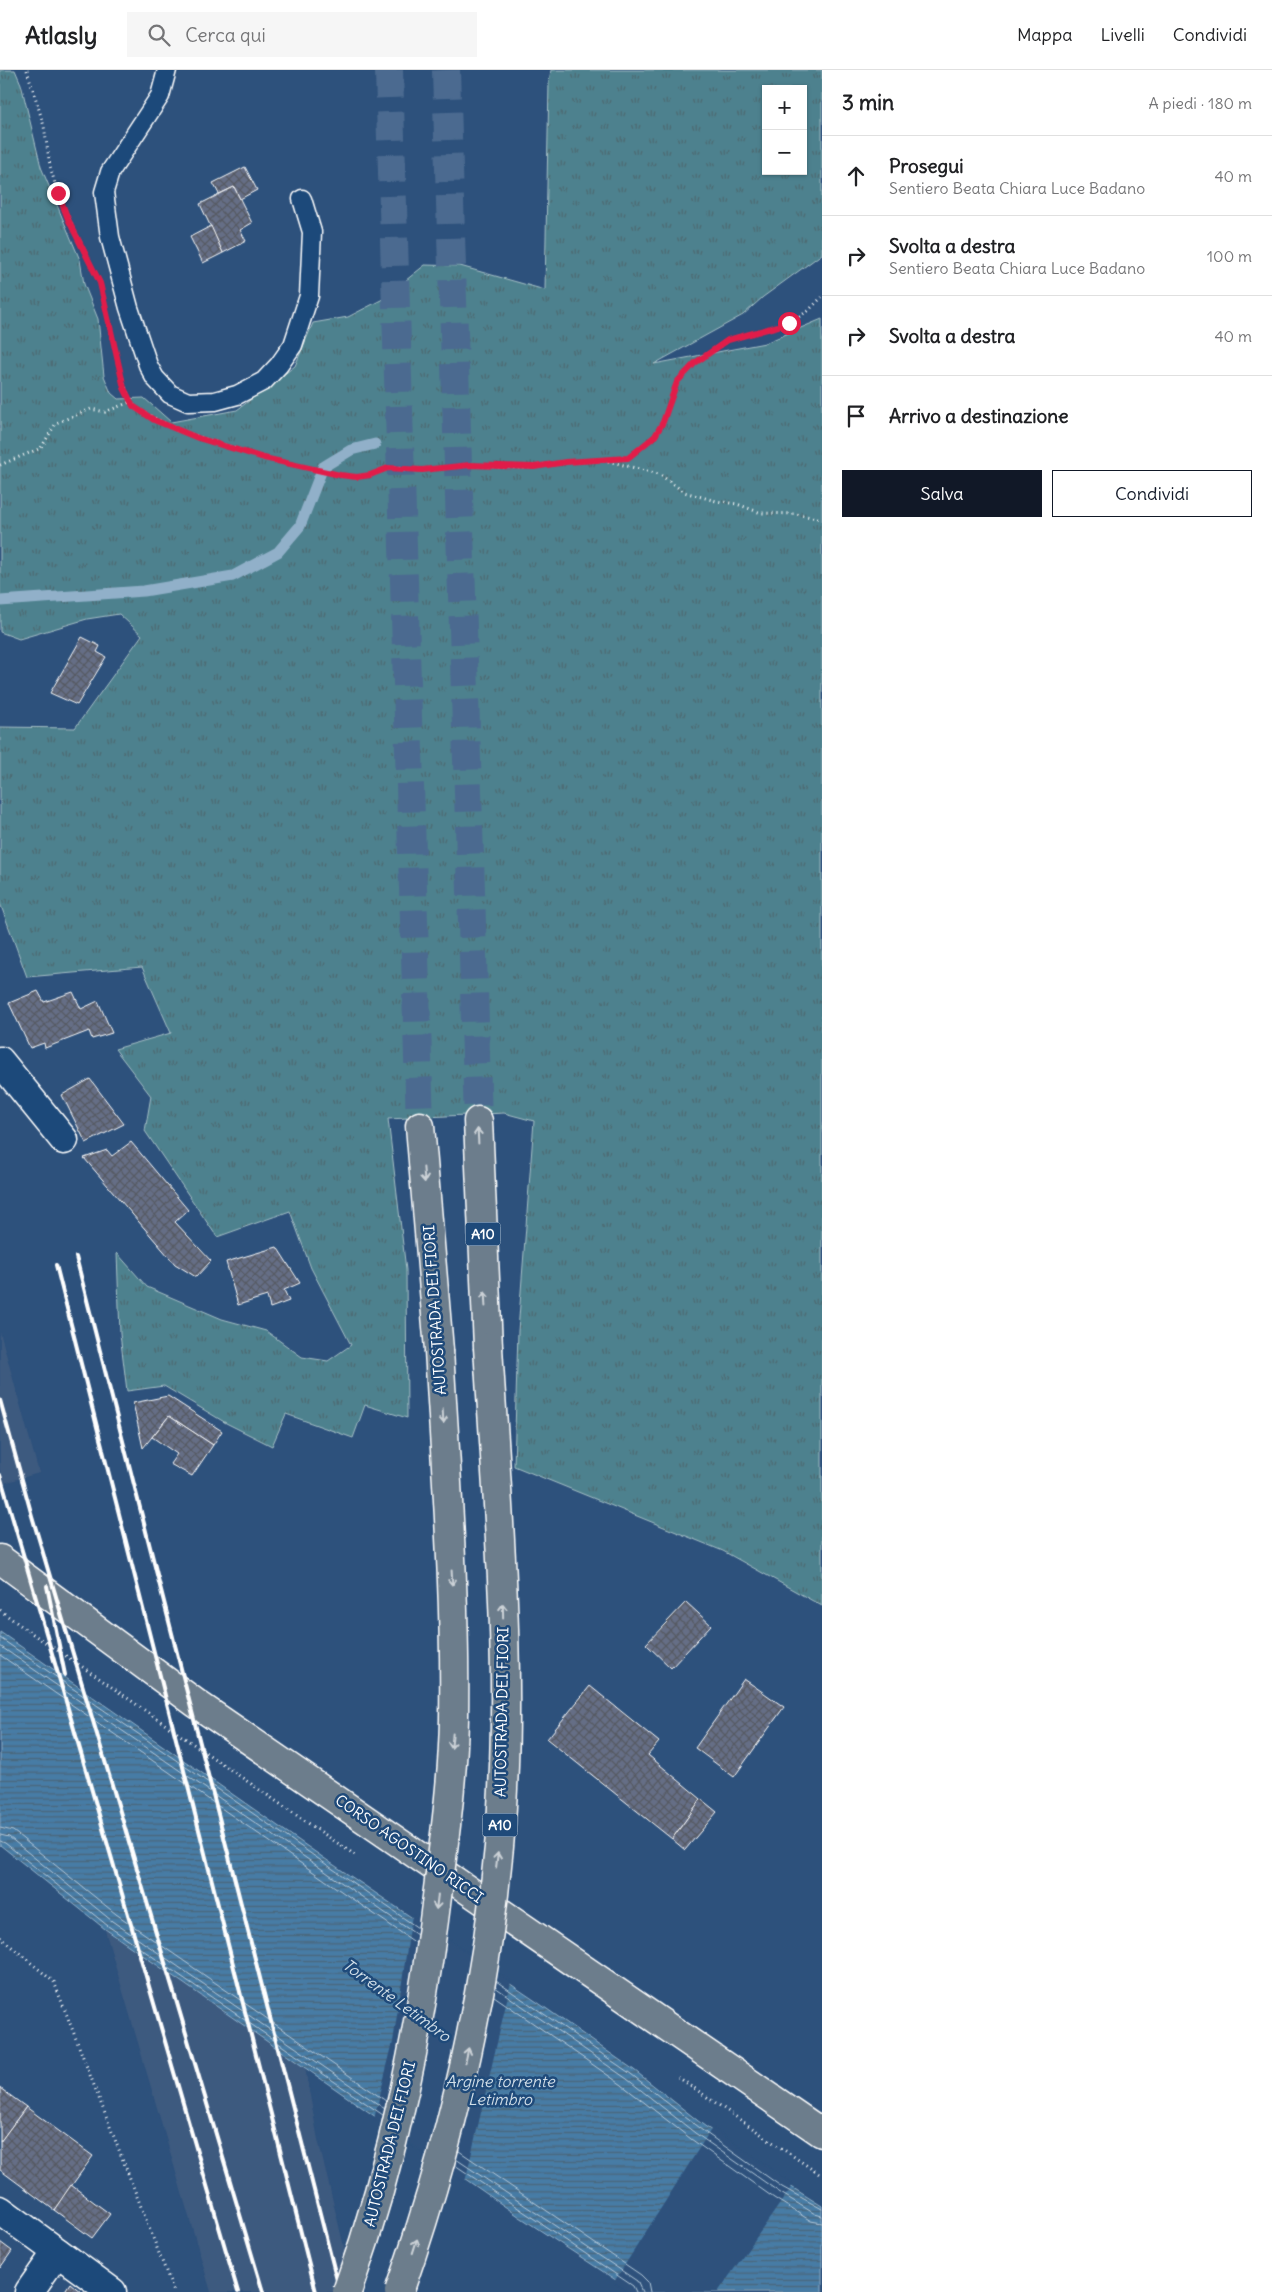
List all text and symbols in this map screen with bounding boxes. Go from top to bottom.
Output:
search box [127,12,477,57]
text: Atlasly [25,20,97,50]
icon: search [145,21,173,49]
text: Cerca qui [185,23,266,47]
text: Mappa [1017,23,1072,46]
text: Livelli [1100,23,1145,46]
text: Condividi [1173,23,1247,46]
map controls [762,85,807,175]
button: + [762,85,807,130]
text: 3 min [842,89,894,116]
text: A piedi · 180 m [1148,93,1252,113]
button: − [762,130,807,175]
text: Prosegui [889,154,964,178]
icon: ahead [842,162,870,190]
text: 40 m [1214,166,1252,186]
text: Sentiero Beata Chiara Luce Badano [889,178,1145,198]
route end [47,182,70,205]
text: Svolta a destra [889,234,1015,258]
icon: right [842,242,870,270]
text: 100 m [1207,246,1252,266]
text: Sentiero Beata Chiara Luce Badano [889,258,1145,278]
route start [778,312,801,335]
icon: right [842,322,870,350]
text: Svolta a destra [889,324,1015,348]
text: 40 m [1214,326,1252,346]
icon: arrive [842,402,870,430]
text: Arrivo a destinazione [889,404,1068,428]
button: Salva [842,470,1042,517]
button: Condividi [1052,470,1252,517]
one-way arrow [474,1128,483,1144]
one-way arrow [419,1166,429,1182]
road number: A10 [466,1222,500,1246]
street label: AUTOSTRADA DEI FIORI [419,1225,450,1396]
one-way arrow [481,1291,490,1307]
one-way arrow [438,1408,447,1424]
one-way arrow [448,1570,457,1586]
one-way arrow [498,1603,508,1619]
street label: AUTOSTRADA DEI FIORI [491,1627,512,1797]
one-way arrow [448,1732,457,1748]
street label: CORSO AGOSTINO RICCI [332,1790,487,1907]
road number: A10 [482,1814,518,1836]
one-way arrow [492,1853,502,1869]
one-way arrow [432,1894,442,1910]
water label: Torrente Letimbro [339,1954,456,2046]
one-way arrow [463,2048,472,2064]
street label: AUTOSTRADA DEI FIORI [360,2059,419,2229]
water label: Argine torrente Letimbro [445,2071,556,2109]
one-way arrow [411,2238,421,2254]

